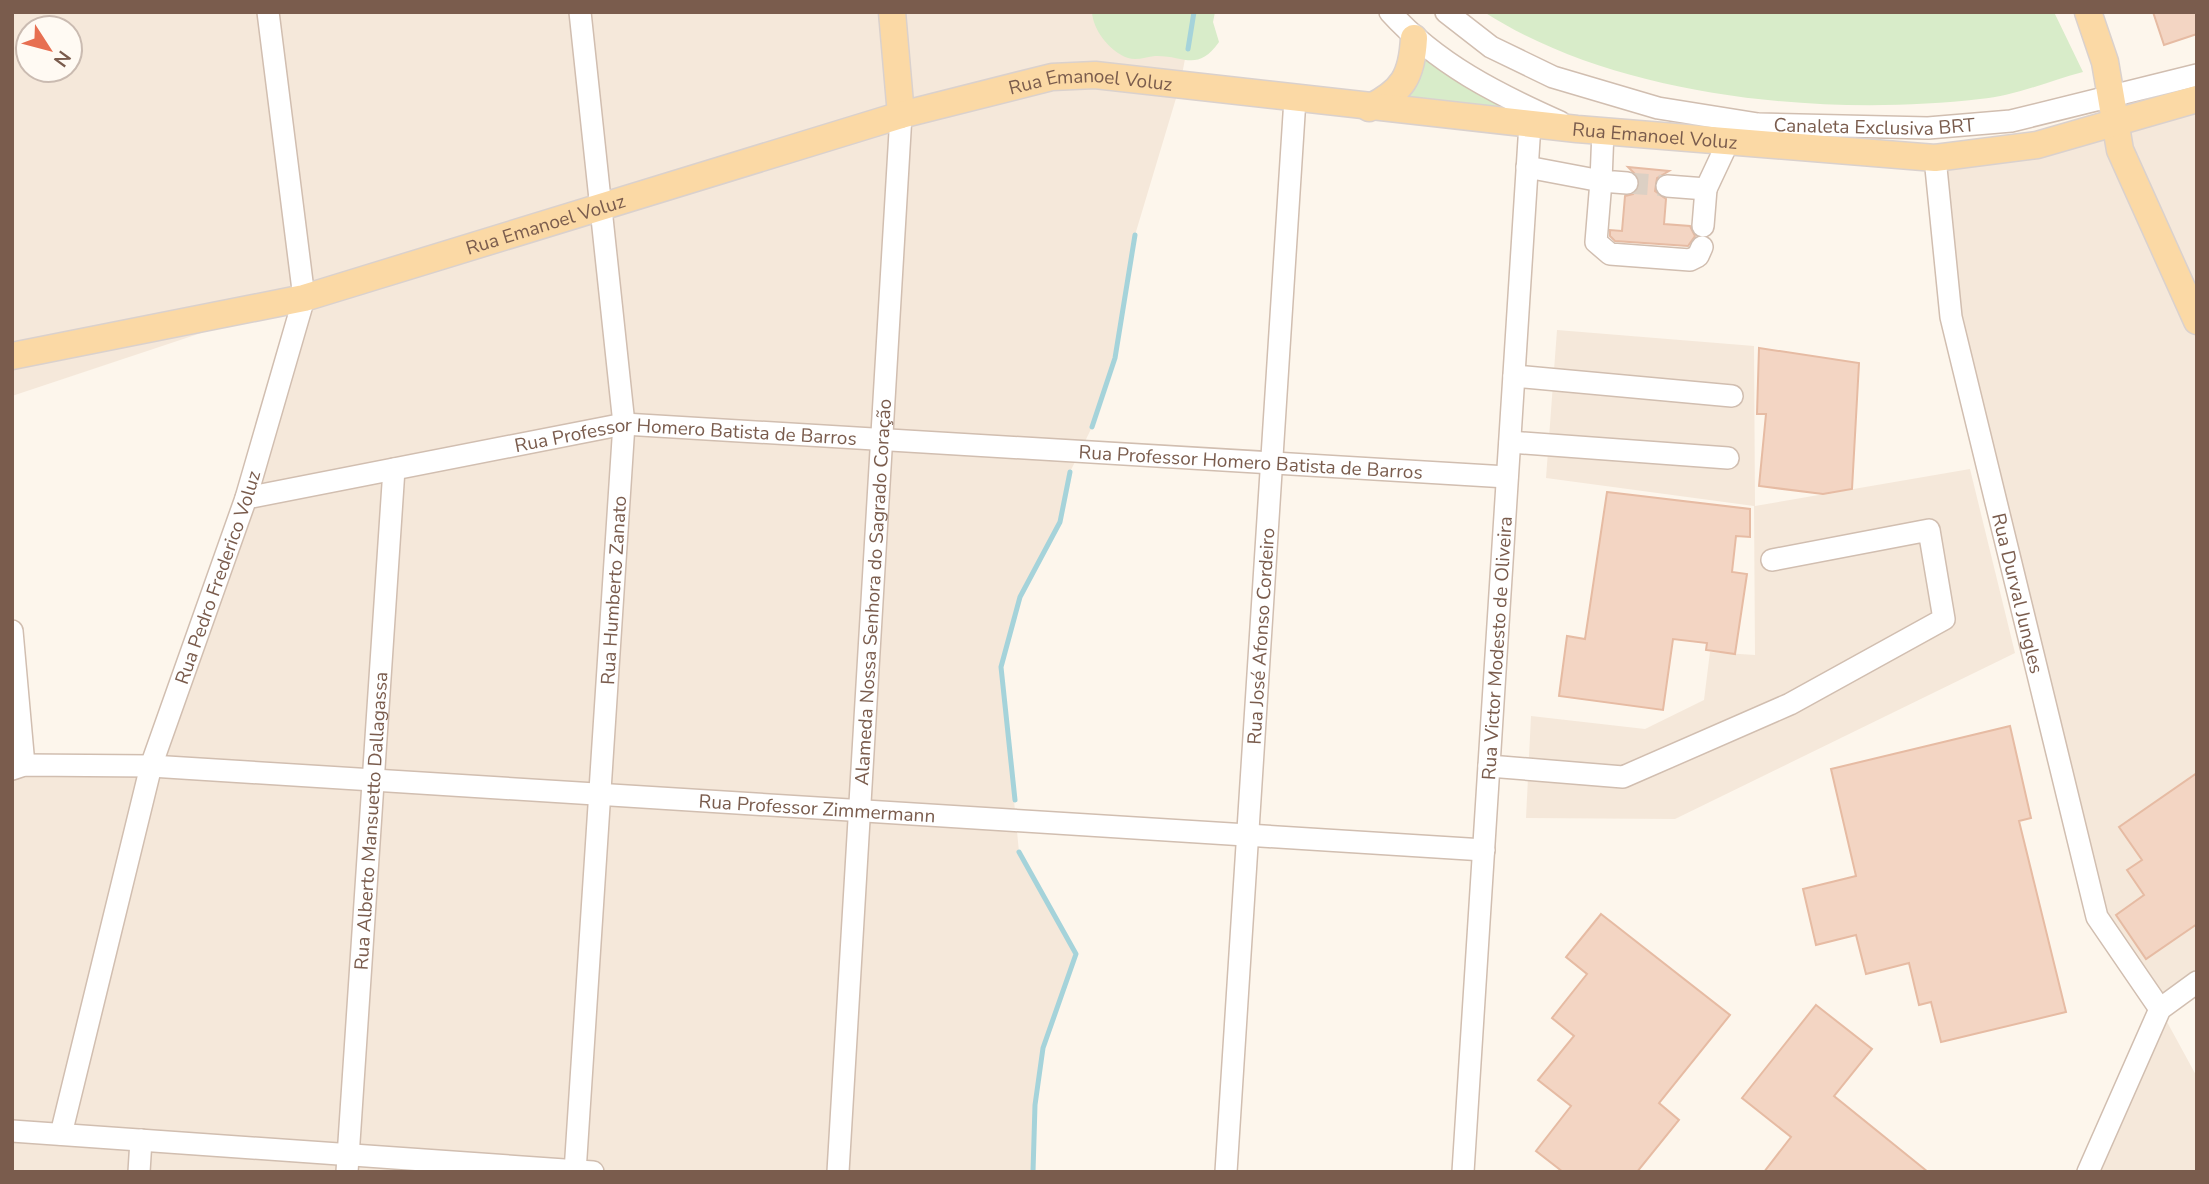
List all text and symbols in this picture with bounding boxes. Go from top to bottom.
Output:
north arrow [14,14,84,84]
text: N [47,45,77,72]
street label: Rua Emanoel Voluz [1006,63,1174,101]
street label: Canaleta Exclusiva BRT [1773,112,1977,142]
street label: Rua Emanoel Voluz [1571,117,1738,156]
street label: Rua Emanoel Voluz [463,188,629,262]
street label: Alameda Nossa Senhora do Sagrado Coração [849,398,898,786]
street label: Rua Professor Homero Batista de Barros [512,412,857,459]
street label: Rua Professor Homero Batista de Barros [1078,439,1423,486]
street label: Rua Pedro Frederico Voluz [169,468,267,688]
street label: Rua Humberto Zanato [595,495,633,686]
street label: Rua Durval Jungles [1985,510,2049,676]
street label: Rua Victor Modesto de Oliveira [1476,515,1519,781]
street label: Rua José Afonso Cordeiro [1242,527,1281,745]
street label: Rua Alberto Mansuetto Dallagassa [349,671,394,971]
street label: Rua Professor Zimmermann [698,789,936,829]

